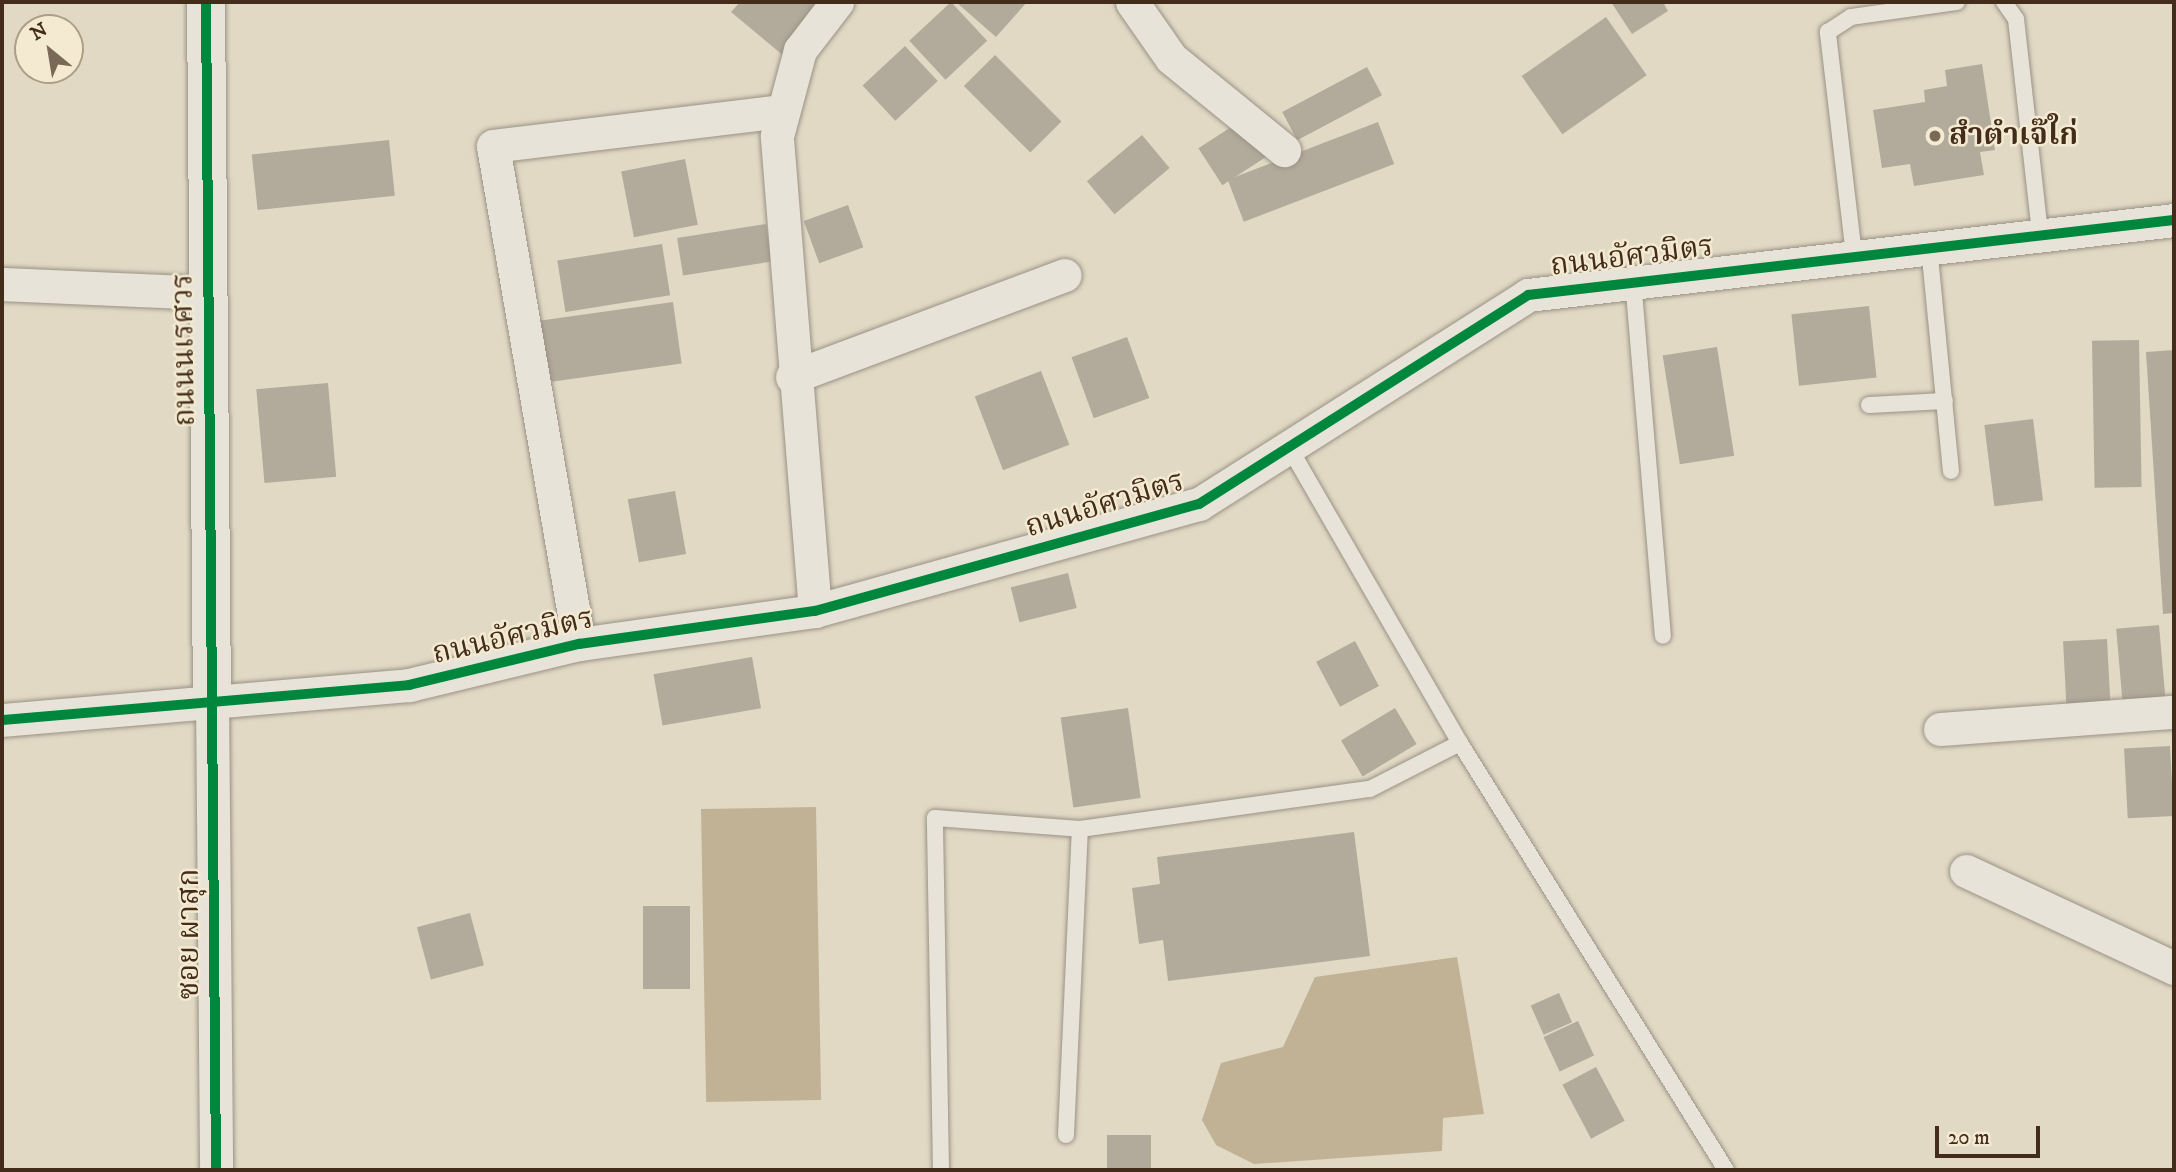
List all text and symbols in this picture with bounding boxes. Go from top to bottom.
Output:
north arrow [14,14,84,84]
text: N [27,18,52,46]
place label: สำตำเจ๊ใก่ [1949,118,2078,154]
marker: สำตำเจ๊ใก่ [1927,128,1943,144]
street label: ถนนอัศวมิตร [1548,229,1716,285]
street label: ถนนนเรศวร [166,273,204,427]
street label: ถนนอัศวมิตร [1021,464,1189,546]
street label: ถนนอัศวมิตร [429,601,597,673]
street label: ซอย ผาสุก [172,868,208,1000]
scale bar [1938,1112,2043,1156]
text: 20 m [1948,1125,1990,1151]

